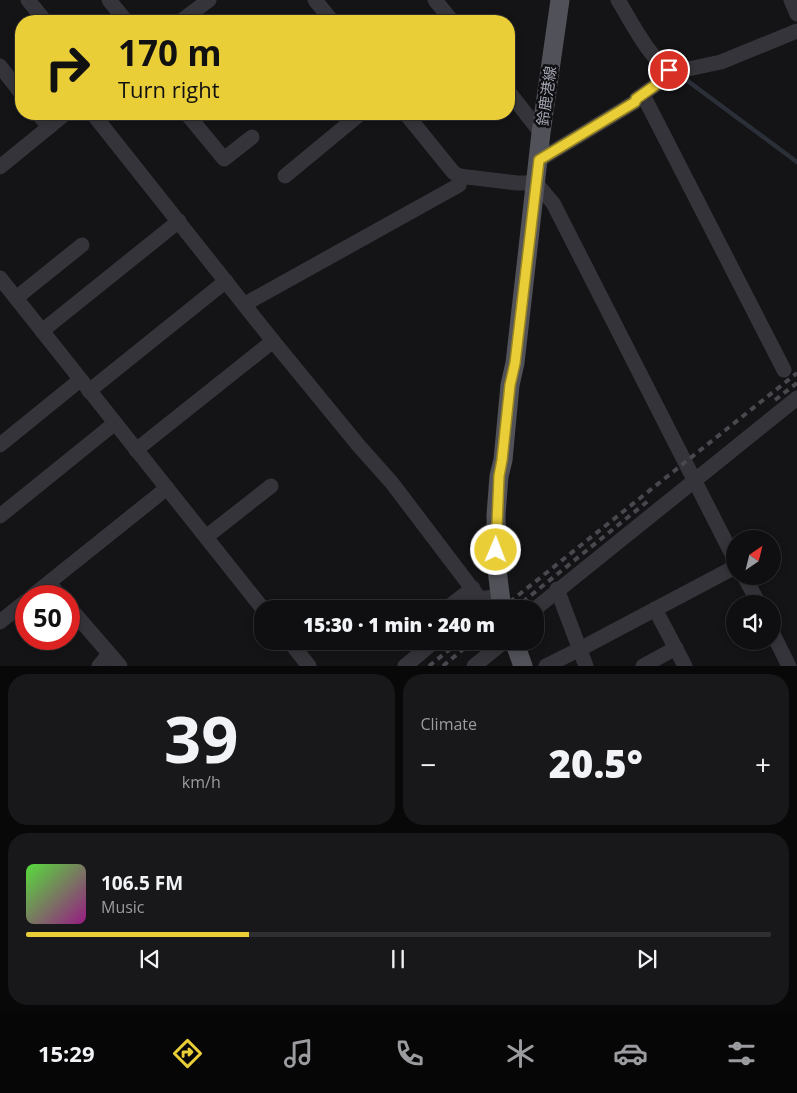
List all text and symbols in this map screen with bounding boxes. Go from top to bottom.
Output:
text: 170 m [118,29,222,76]
icon: right [35,35,100,100]
pin [648,49,690,91]
icon: arrive [655,56,683,84]
street label: 鈴鹿港線 [532,65,560,127]
text: Turn right [118,74,220,104]
position arrow [469,523,521,575]
north arrow [726,530,781,585]
map controls [726,530,781,650]
speed limit sign: 50 [15,585,80,650]
button: sound [726,595,781,650]
text: 15:30 · 1 min · 240 m [303,612,495,638]
text: 39 [164,694,238,782]
text: Climate [421,713,477,735]
text: 20.5° [549,737,643,789]
text: − [421,745,437,783]
text: + [755,745,771,783]
text: km/h [182,771,221,793]
text: 106.5 FM [101,870,183,896]
text: Music [101,896,145,918]
icon: previous [136,945,164,973]
icon: pause [384,945,412,973]
icon: next [633,945,661,973]
icon: directions [170,1036,205,1071]
icon: music [281,1036,316,1071]
icon: phone [392,1036,427,1071]
icon: climate [503,1036,538,1071]
icon: car [613,1036,648,1071]
icon: filters [724,1036,759,1071]
text: 15:29 [38,1038,94,1068]

